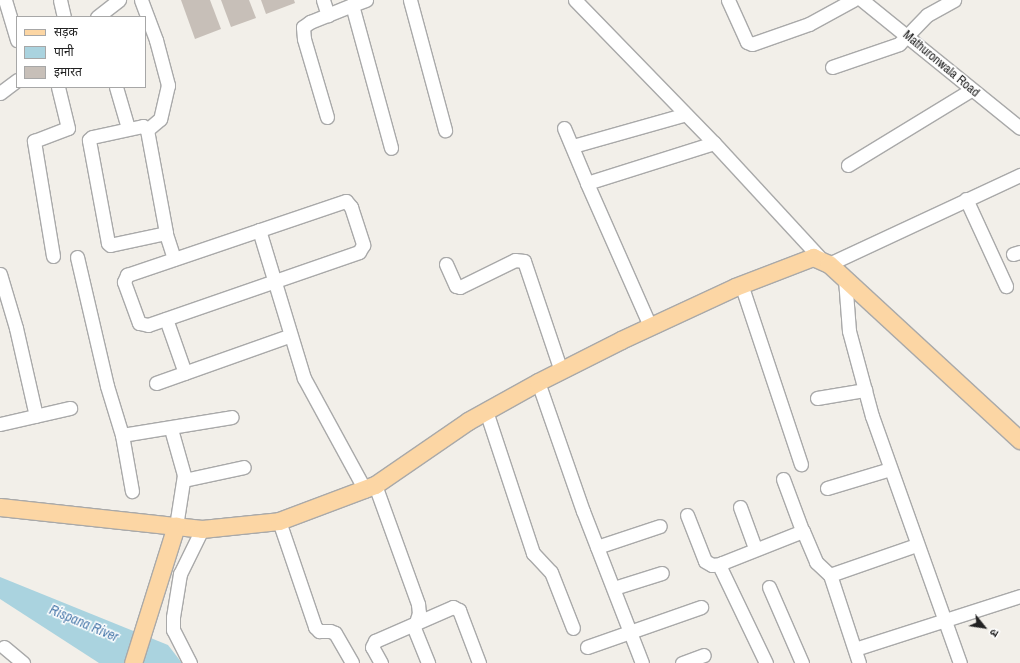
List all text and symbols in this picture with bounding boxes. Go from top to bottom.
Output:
legend [16,16,146,88]
text: सड़क [54,24,78,40]
street label: Mathuronwala Road [899,27,983,101]
text: पानी [54,44,74,60]
text: इमारत [54,64,82,80]
water label: Rispana River [47,601,121,645]
north arrow [964,607,1004,647]
text: उ [987,627,1002,639]

